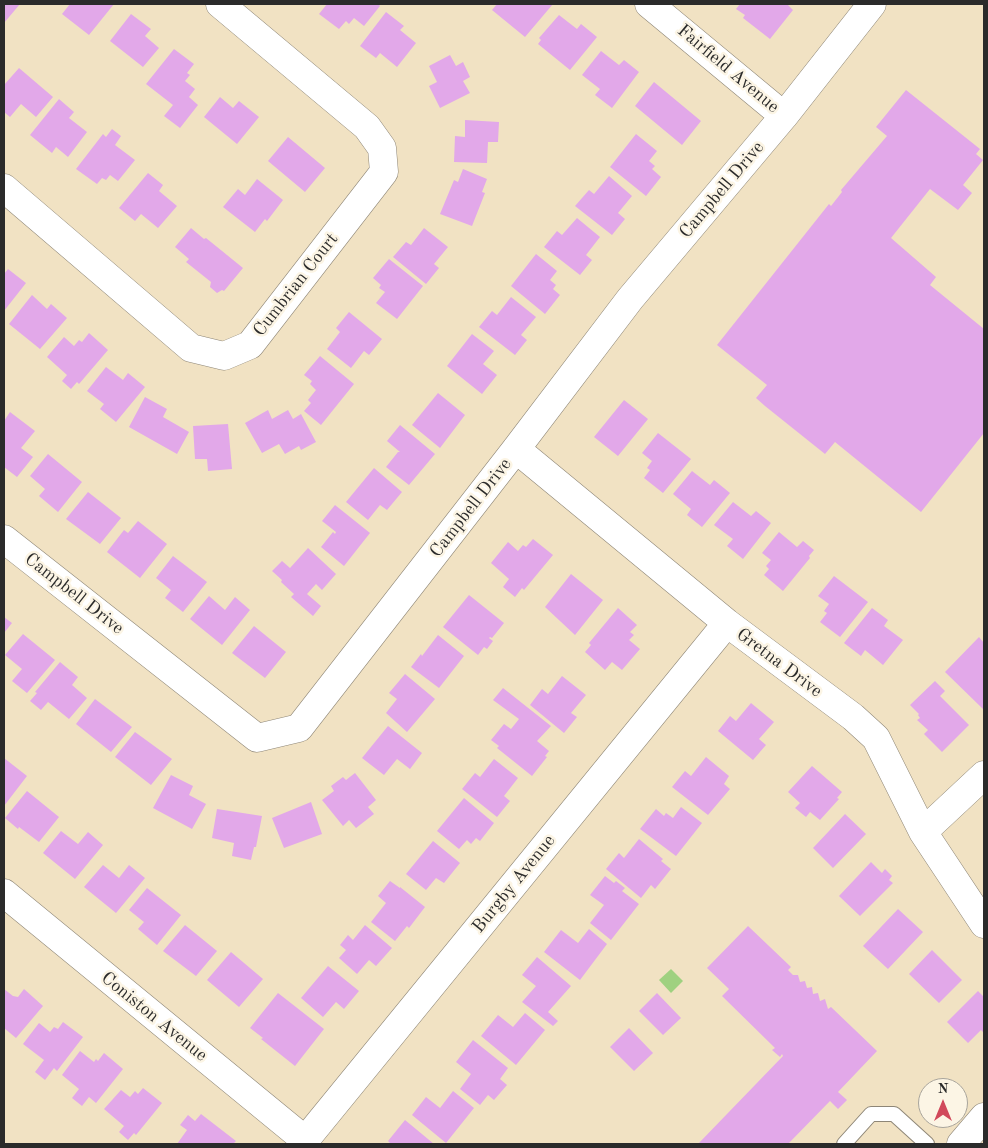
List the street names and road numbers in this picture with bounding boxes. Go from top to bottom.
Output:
street label: Fairfield Avenue [673,20,783,118]
street label: Campbell Drive [675,137,769,243]
street label: Cumbrian Court [249,229,343,341]
street label: Campbell Drive [426,454,516,562]
street label: Campbell Drive [20,549,128,639]
street label: Gretna Drive [732,624,826,702]
street label: Burgby Avenue [468,831,560,937]
street label: Coniston Avenue [96,968,212,1066]

